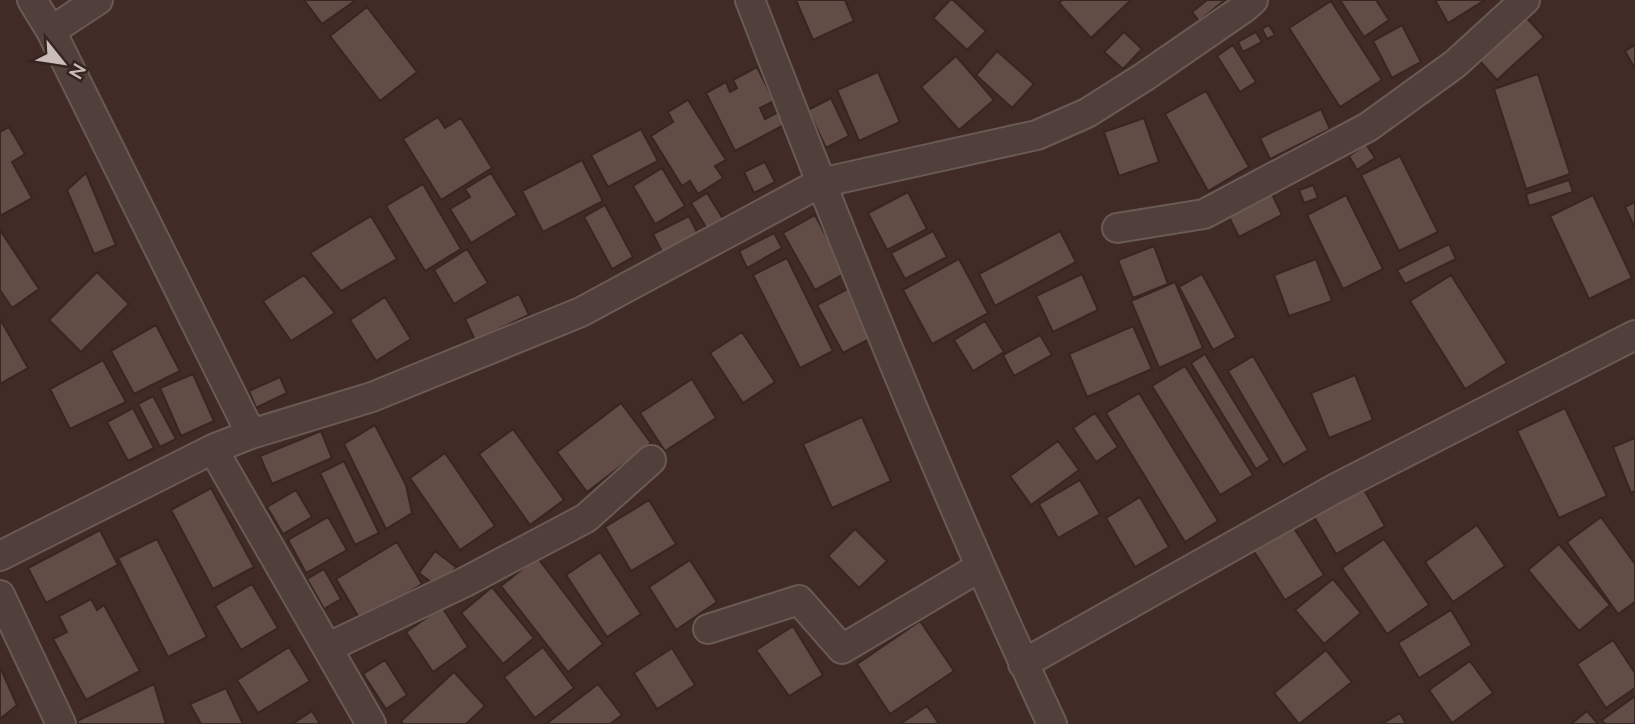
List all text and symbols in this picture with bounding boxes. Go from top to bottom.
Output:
north arrow [28,28,98,98]
text: N [62,58,92,84]

